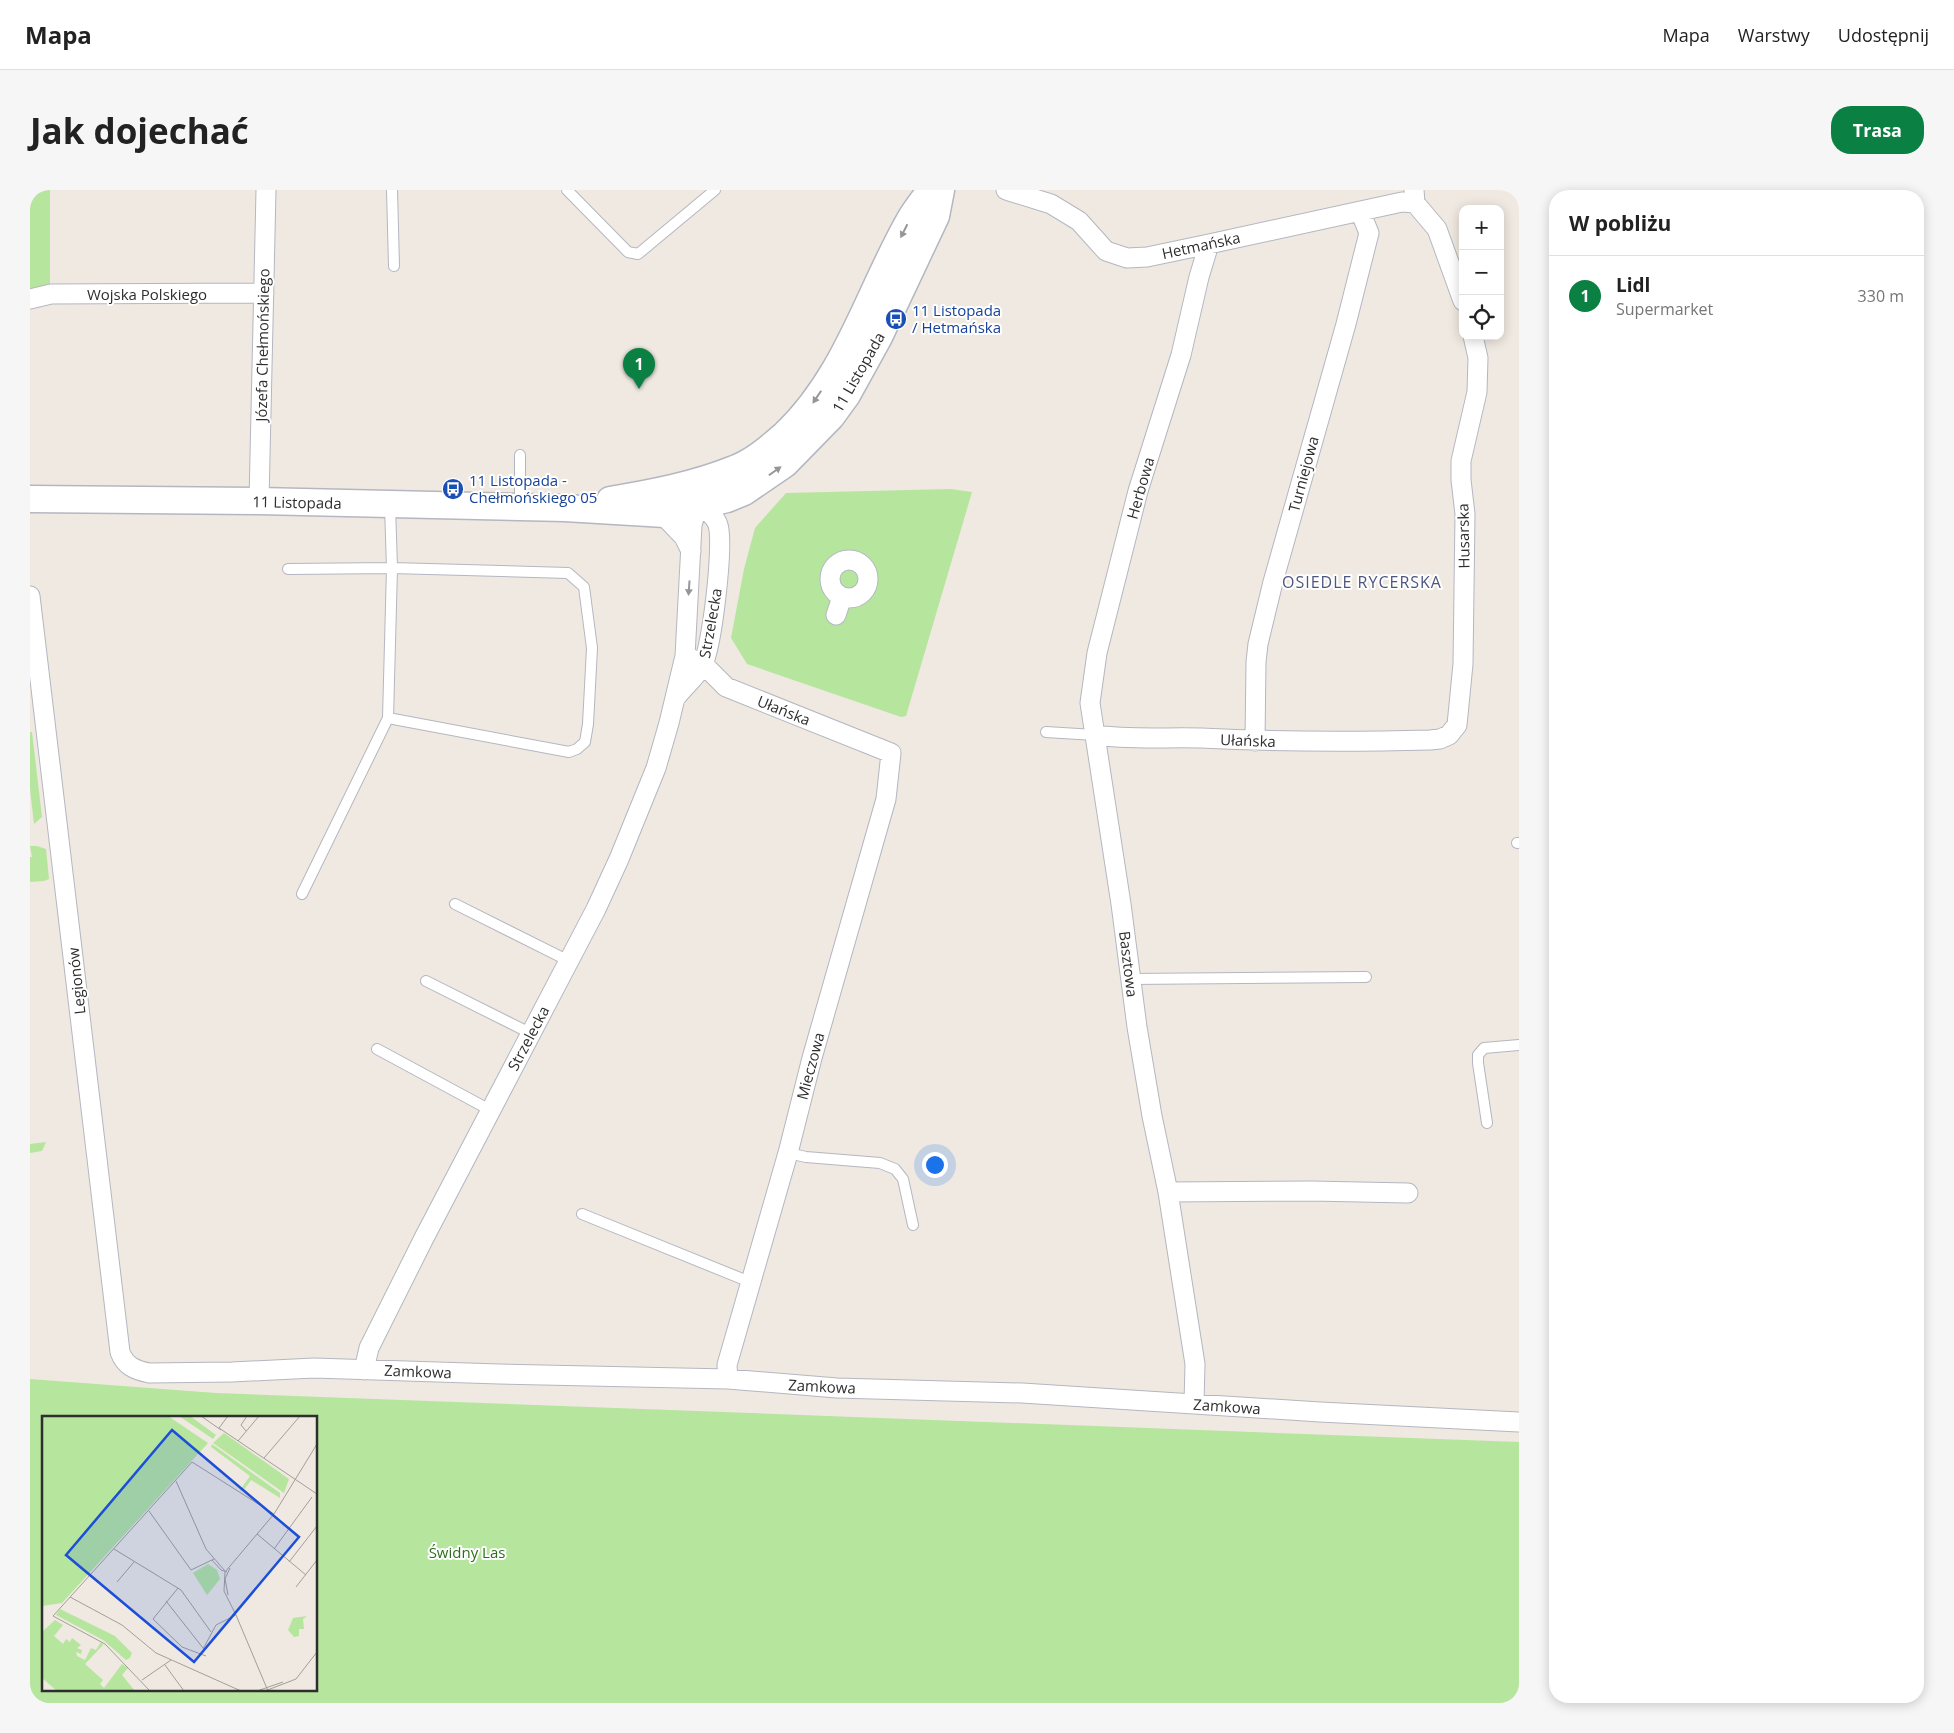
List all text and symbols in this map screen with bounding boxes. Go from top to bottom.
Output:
text: Mapa [25,18,92,51]
text: Mapa [1663,23,1710,47]
text: Warstwy [1738,23,1810,47]
text: Udostępnij [1838,23,1929,47]
button: Trasa [1831,106,1924,154]
text: Jak dojechać [30,107,249,154]
map controls [1459,205,1504,340]
button: + [1459,205,1504,250]
text: W pobliżu [1569,209,1671,237]
one-way arrow [900,223,908,238]
street label: Hetmańska [1160,227,1242,263]
button: − [1459,250,1504,295]
street label: Józefa Chełmońskiego [251,268,273,424]
text: Lidl [1616,272,1650,298]
street label: Wojska Polskiego [87,284,207,304]
text: 1 [1580,285,1590,307]
text: 330 m [1858,285,1904,307]
button: locate [1459,295,1504,340]
text: Supermarket [1616,298,1713,320]
place label: 11 Listopada / Hetmańska [912,300,1001,337]
bus stop icon: 11 Listopada / Hetmańska [884,307,908,331]
street label: 11 Listopada [827,328,889,416]
pin: 1 [623,348,655,389]
one-way arrow [812,390,822,404]
street label: Turniejowa [1283,434,1323,514]
street label: Herbowa [1122,455,1158,521]
one-way arrow [768,466,782,476]
place label: 11 Listopada - Chełmońskiego 05 [469,470,597,507]
bus stop icon: 11 Listopada - Chełmońskiego 05 [441,477,465,501]
street label: 11 Listopada [252,491,342,513]
street label: Husarska [1452,503,1474,569]
district label: OSIEDLE RYCERSKA [1282,571,1442,593]
one-way arrow [685,580,693,596]
street label: Strzelecka [694,586,726,660]
street label: Ułańska [754,690,814,730]
street label: Ułańska [1220,729,1276,751]
street label: Basztowa [1115,930,1143,998]
street label: Legionów [63,946,89,1015]
street label: Strzelecka [503,1002,553,1074]
street label: Mieczowa [791,1030,829,1102]
your location [922,1152,948,1178]
street label: Zamkowa [384,1360,452,1382]
street label: Zamkowa [788,1374,856,1398]
street label: Zamkowa [1193,1394,1261,1418]
inset map [42,1416,318,1690]
park label: Świdny Las [429,1542,505,1562]

